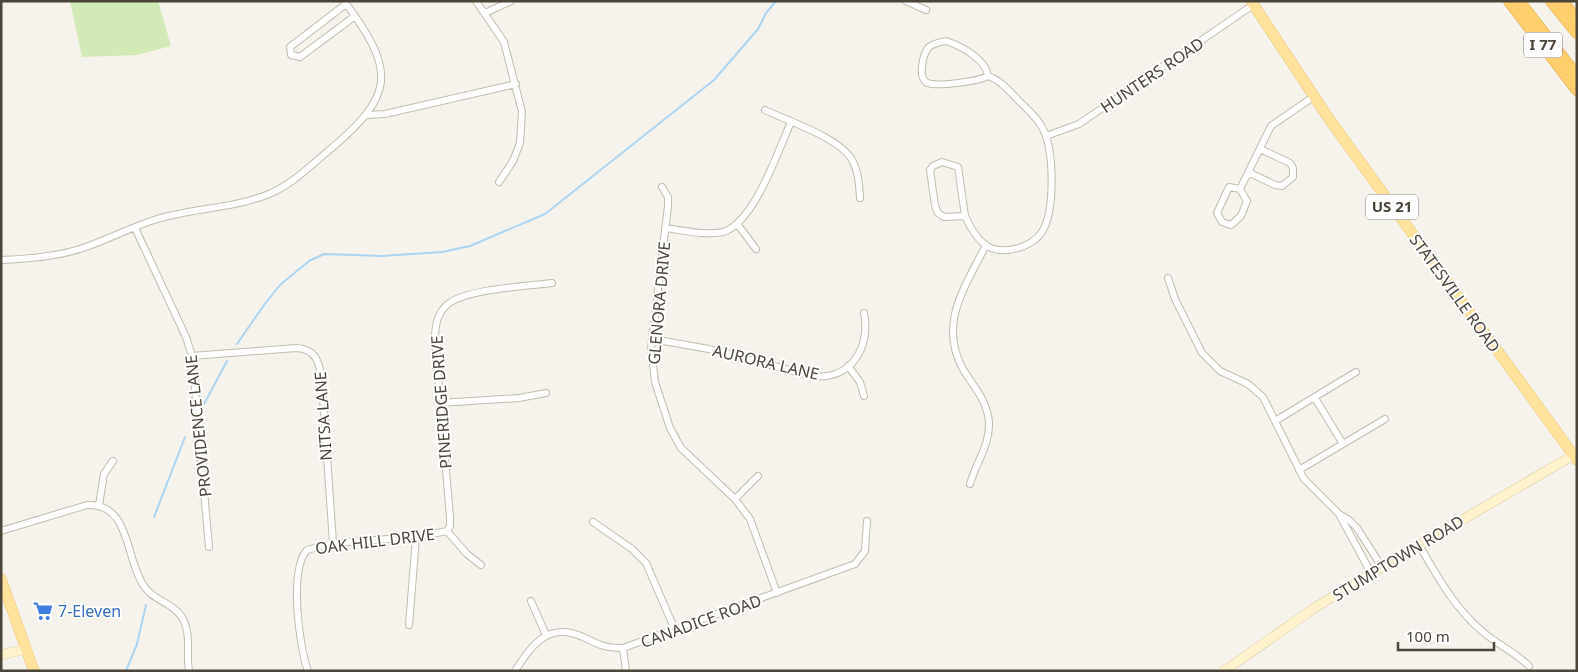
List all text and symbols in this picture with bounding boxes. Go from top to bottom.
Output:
street label: HUNTERS ROAD [1096,32,1208,118]
road number: I 77 [1524,32,1562,58]
road number: US 21 [1366,194,1418,220]
street label: STATESVILLE ROAD [1405,229,1505,357]
street label: GLENORA DRIVE [643,241,675,365]
street label: PINERIDGE DRIVE [425,335,457,469]
street label: AURORA LANE [711,339,821,385]
street label: PROVIDENCE LANE [180,354,216,498]
street label: NITSA LANE [309,371,337,461]
street label: STUMPTOWN ROAD [1328,510,1468,606]
street label: OAK HILL DRIVE [314,523,436,559]
street label: CANADICE ROAD [638,589,764,653]
supermarket icon: 7-Eleven [32,600,54,622]
place label: 7-Eleven [58,600,121,622]
scale bar [1398,620,1494,652]
text: 100 m [1406,626,1450,646]

